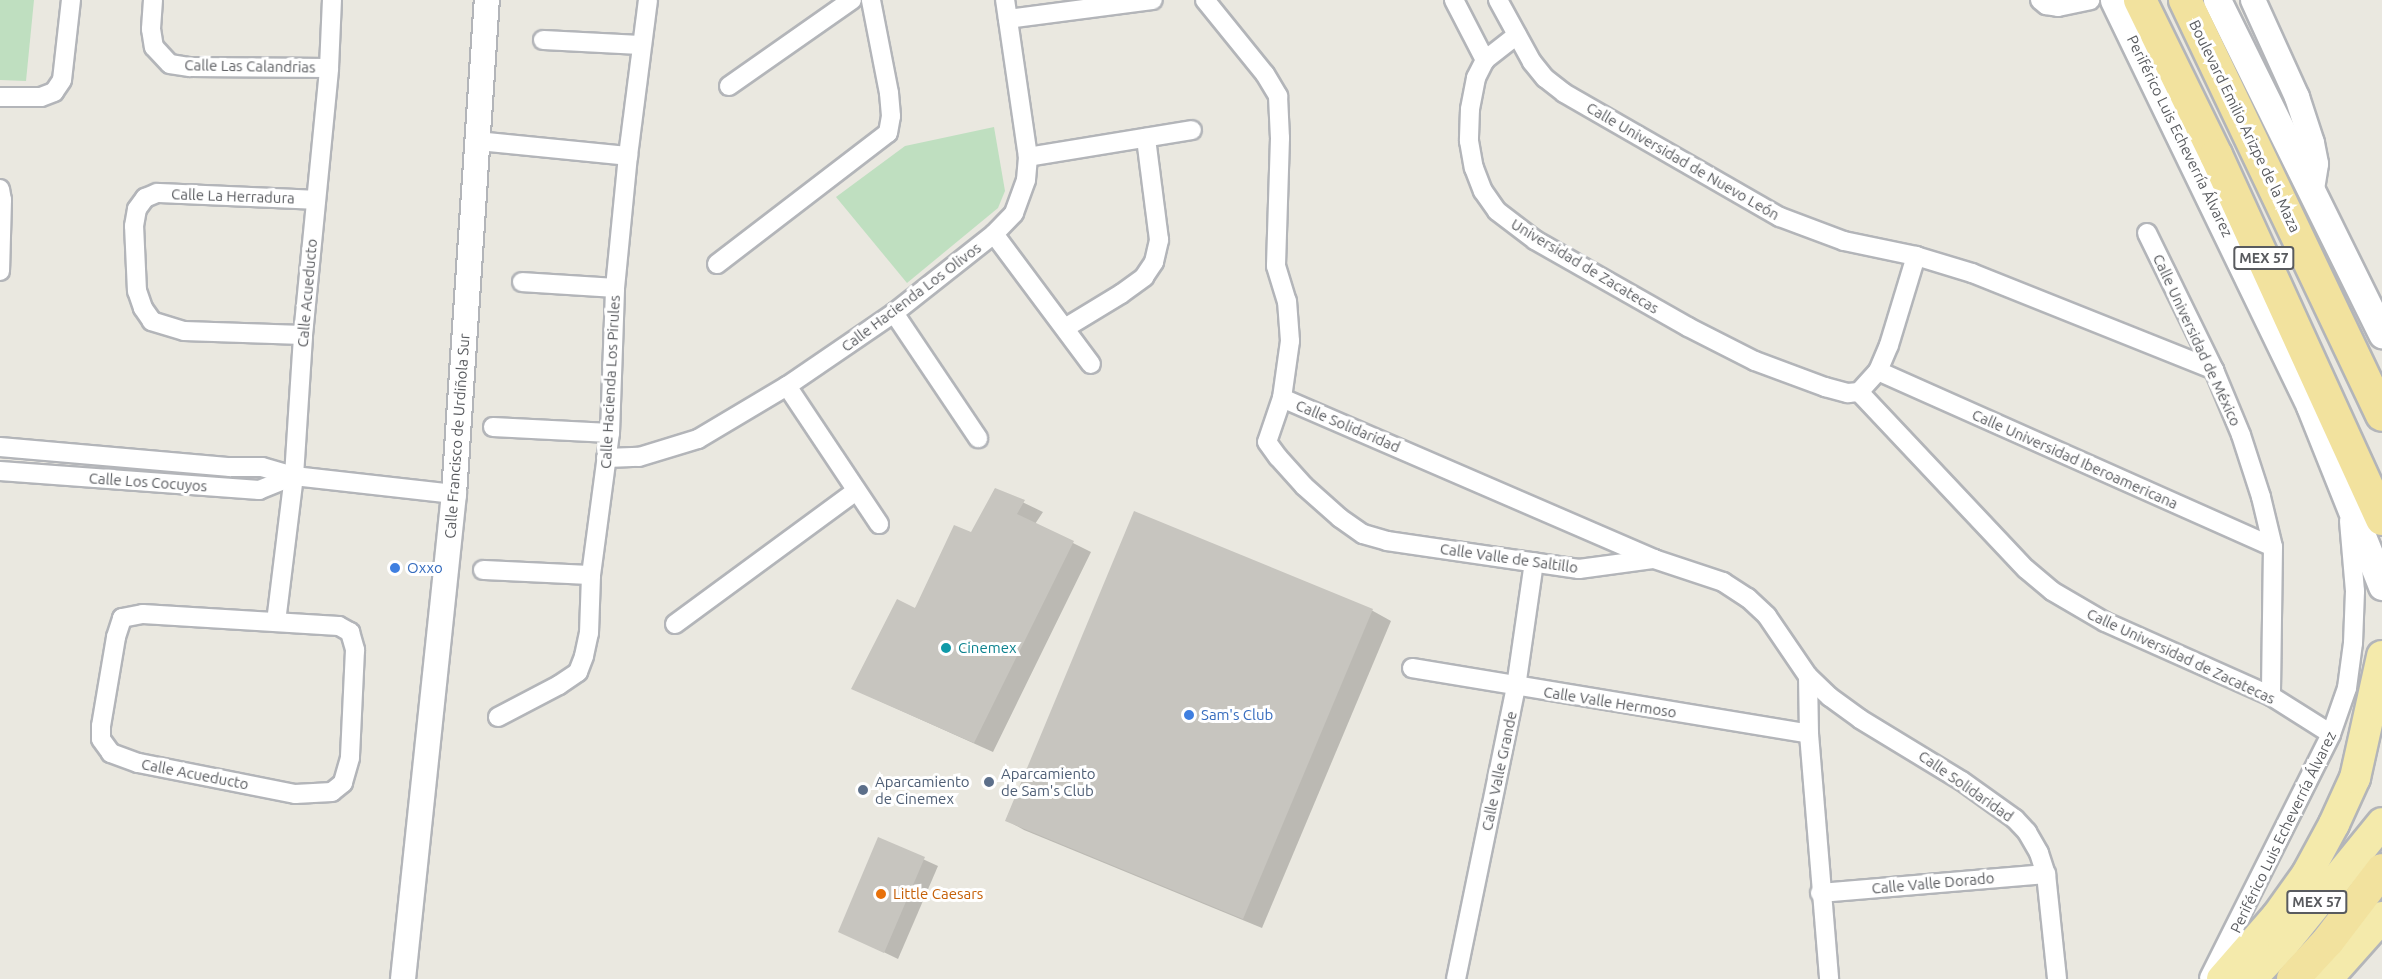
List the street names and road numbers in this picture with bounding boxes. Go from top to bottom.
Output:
street label: Boulevard Emilio Arizpe de la Maza [2186,17,2304,235]
street label: Periférico Luis Echeverría Álvarez [2123,32,2237,240]
street label: Calle Las Calandrias [184,56,316,76]
street label: Calle Universidad de Nuevo León [1583,98,1783,224]
street label: Calle La Herradura [171,185,295,207]
street label: Universidad de Zacatecas [1508,215,1662,317]
street label: Calle Acueducto [293,238,321,348]
street label: Calle Hacienda Los Olivos [838,239,984,355]
road number: MEX 57 [2232,247,2296,269]
street label: Calle Universidad de México [2149,251,2245,429]
street label: Calle Hacienda Los Pirules [596,295,624,469]
street label: Calle Francisco de Urdiñola Sur [441,333,473,539]
street label: Calle Solidaridad [1293,396,1403,456]
street label: Calle Universidad Iberoamericana [1969,405,2181,513]
street label: Calle Los Cocuyos [88,469,208,495]
street label: Calle Valle de Saltillo [1439,539,1579,577]
street label: Calle Universidad de Zacatecas [2084,604,2278,708]
street label: Calle Valle Hermoso [1542,683,1678,721]
street label: Calle Valle Grande [1478,709,1520,833]
street label: Periférico Luis Echeverría Álvarez [2226,728,2340,936]
street label: Calle Solidaridad [1915,747,2017,825]
street label: Calle Acueducto [140,755,250,793]
street label: Calle Valle Dorado [1871,869,1995,897]
road number: MEX 57 [2286,891,2348,913]

